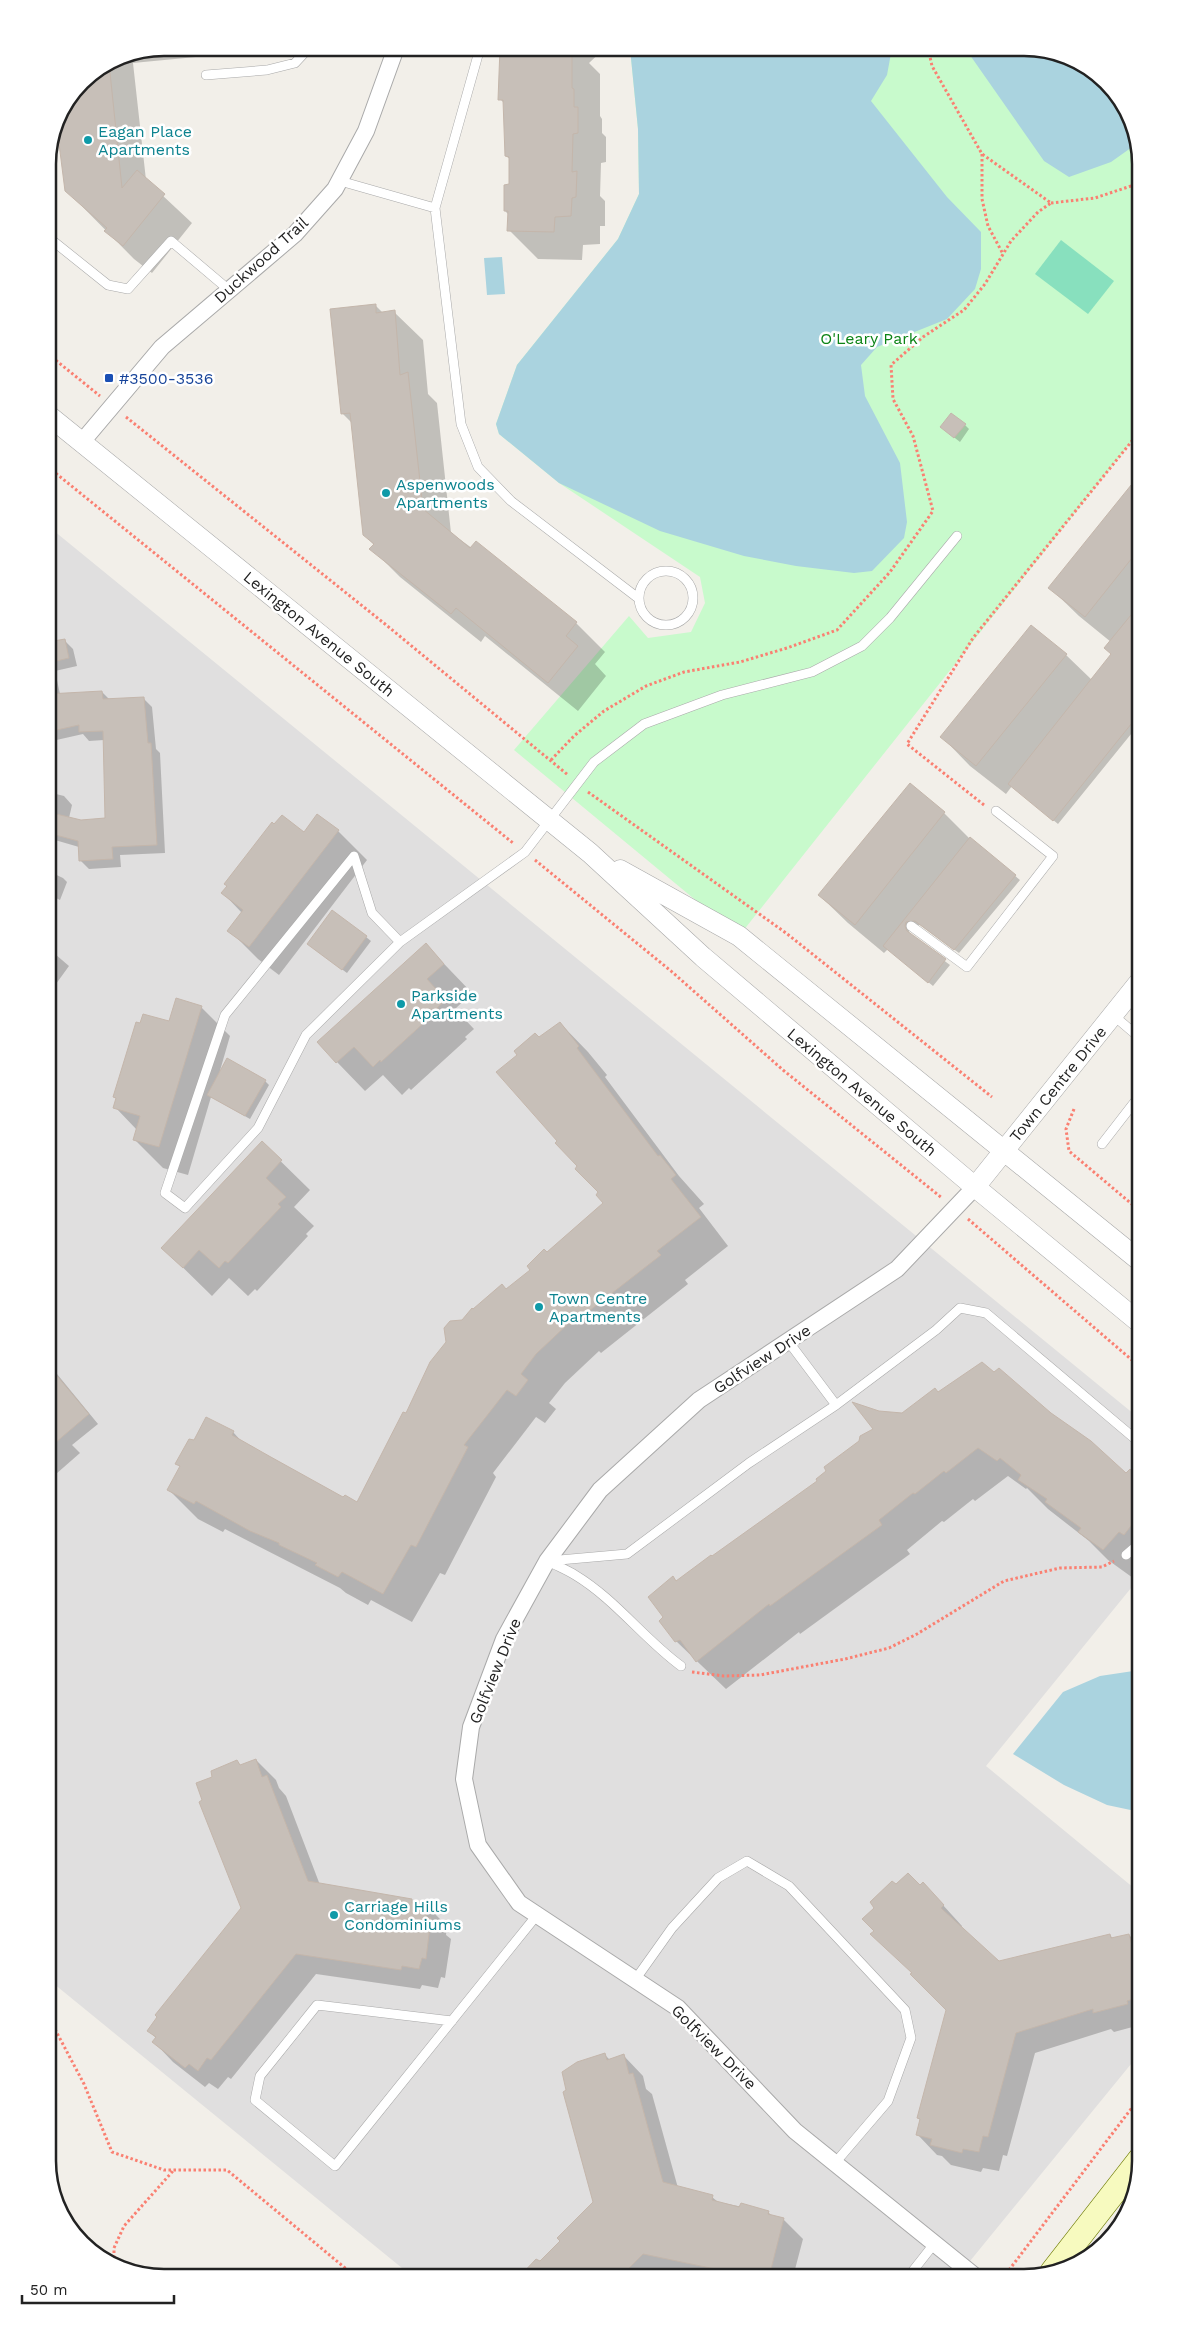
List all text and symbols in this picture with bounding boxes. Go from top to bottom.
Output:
place label: Eagan Place Apartments [98,122,192,159]
marker: Eagan Place Apartments [82,134,94,146]
street label: Duckwood Trail [210,213,312,307]
park label: O'Leary Park [820,329,918,348]
place label: #3500-3536 [119,369,213,388]
marker: #3500-3536 [103,372,115,384]
place label: Aspenwoods Apartments [396,475,495,512]
marker: Aspenwoods Apartments [380,487,392,499]
street label: Lexington Avenue South [240,567,398,701]
place label: Parkside Apartments [411,986,503,1023]
marker: Parkside Apartments [395,998,407,1010]
street label: Town Centre Drive [1005,1022,1111,1146]
street label: Lexington Avenue South [784,1024,940,1160]
place label: Town Centre Apartments [549,1289,647,1326]
marker: Town Centre Apartments [533,1301,545,1313]
street label: Golfview Drive [710,1320,814,1398]
street label: Golfview Drive [465,1615,525,1727]
place label: Carriage Hills Condominiums [344,1897,461,1934]
marker: Carriage Hills Condominiums [328,1909,340,1921]
street label: Golfview Drive [668,2001,760,2093]
scale bar [22,2272,175,2304]
text: 50 m [30,2281,67,2299]

